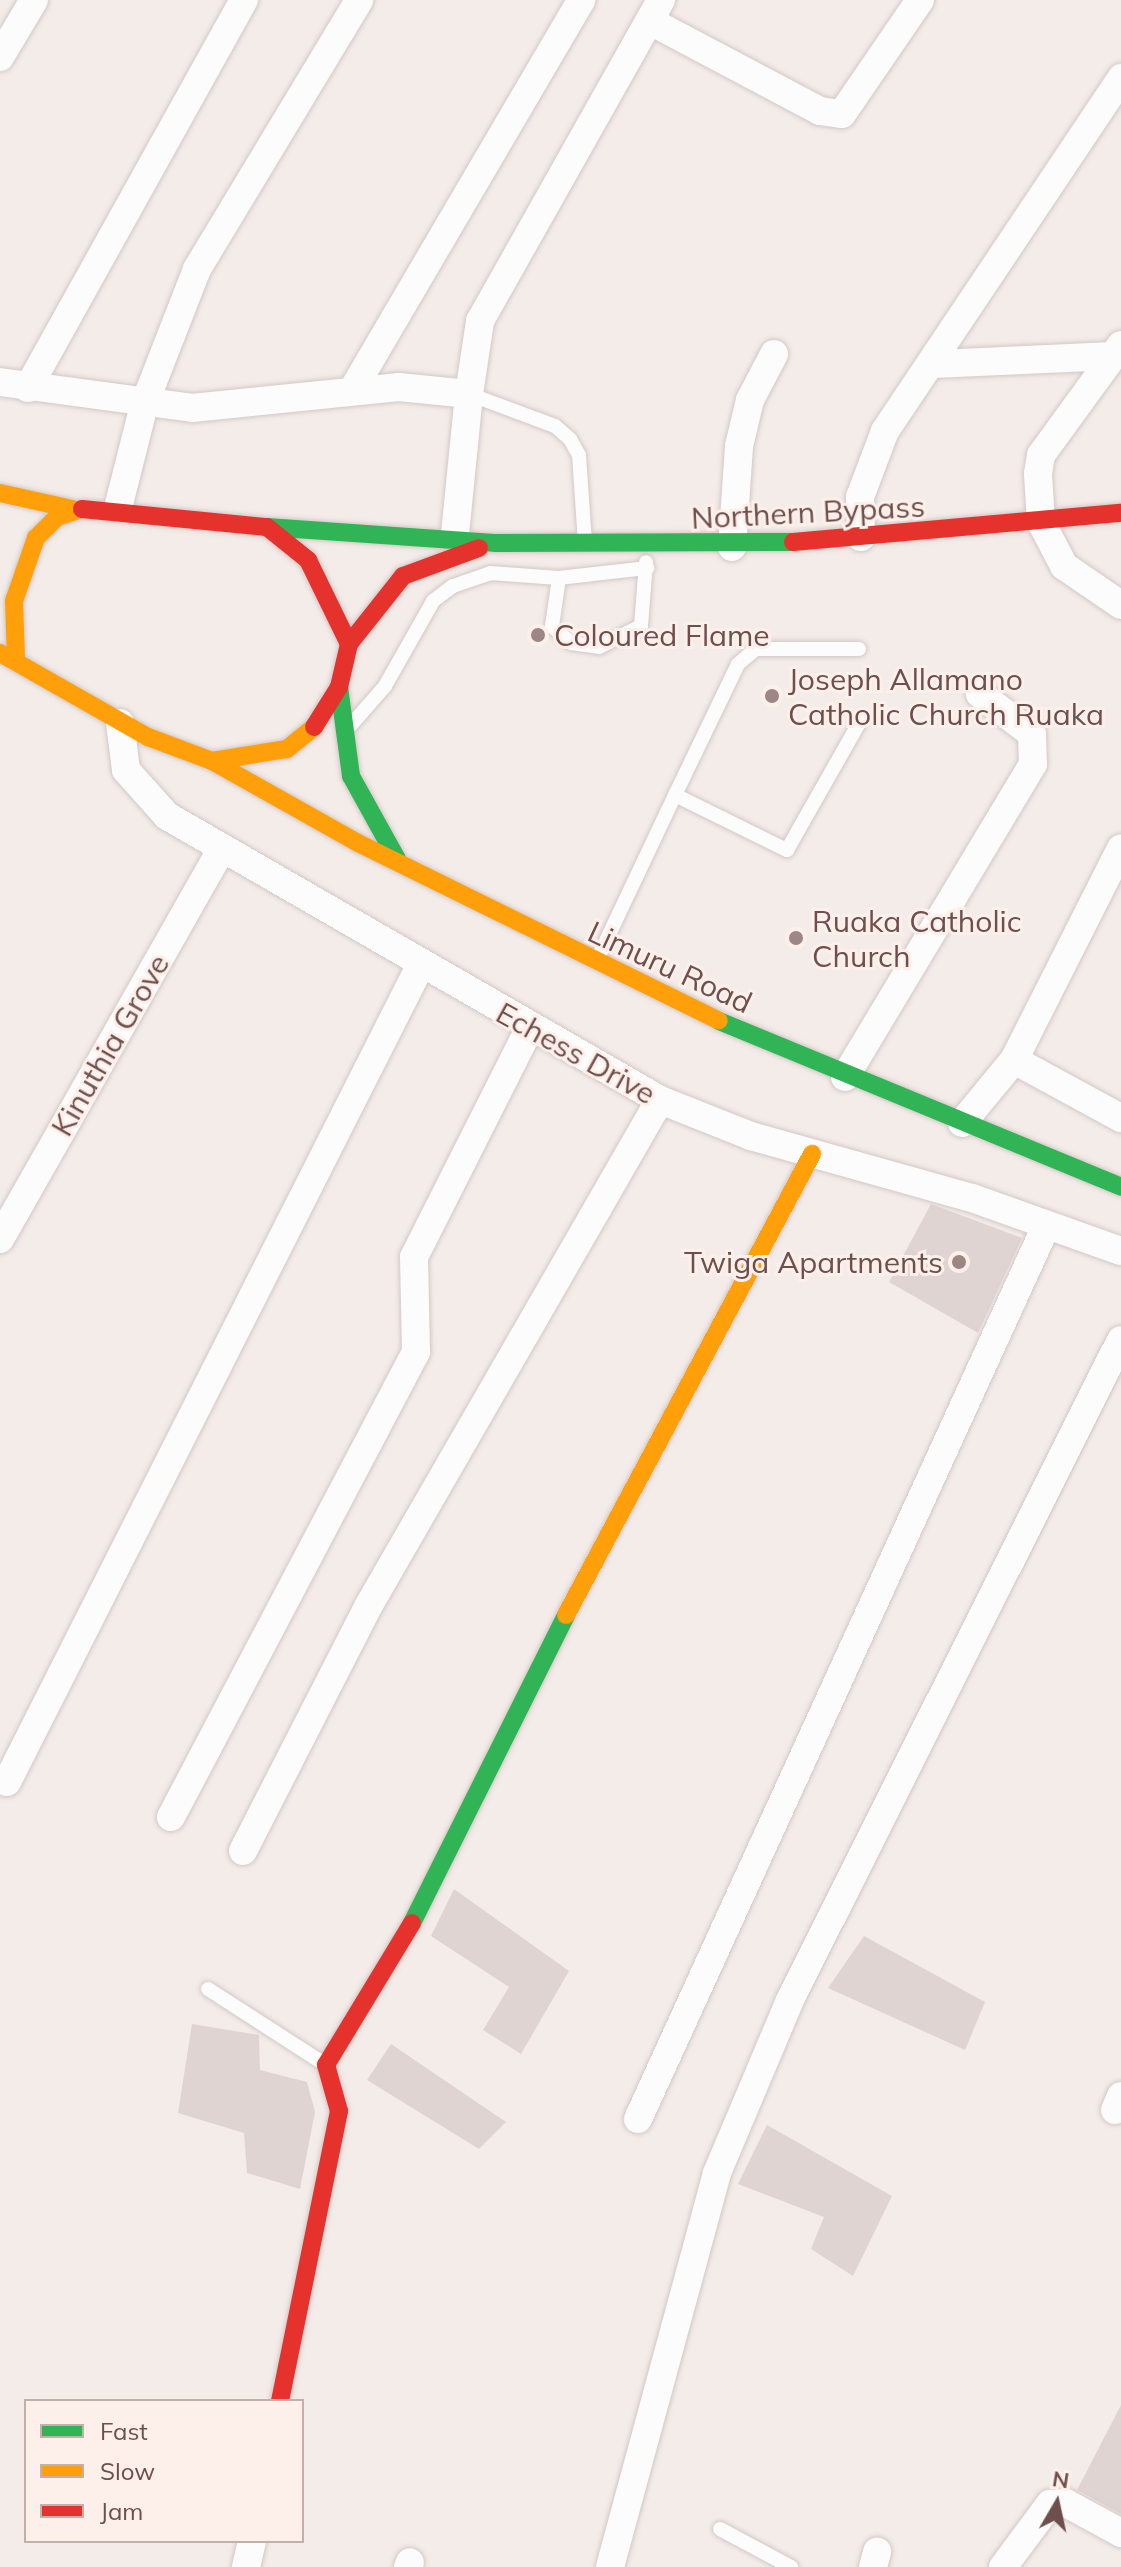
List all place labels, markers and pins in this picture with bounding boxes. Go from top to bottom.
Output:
place label: Coloured Flame [554,617,770,653]
marker: Coloured Flame [529,626,547,644]
place label: Joseph Allamano Catholic Church Ruaka [788,661,1104,732]
marker: Joseph Allamano Catholic Church Ruaka [763,687,781,705]
place label: Ruaka Catholic Church [812,903,1022,974]
marker: Ruaka Catholic Church [787,929,805,947]
place label: Twiga Apartments [684,1244,943,1280]
marker: Twiga Apartments [950,1253,968,1271]

